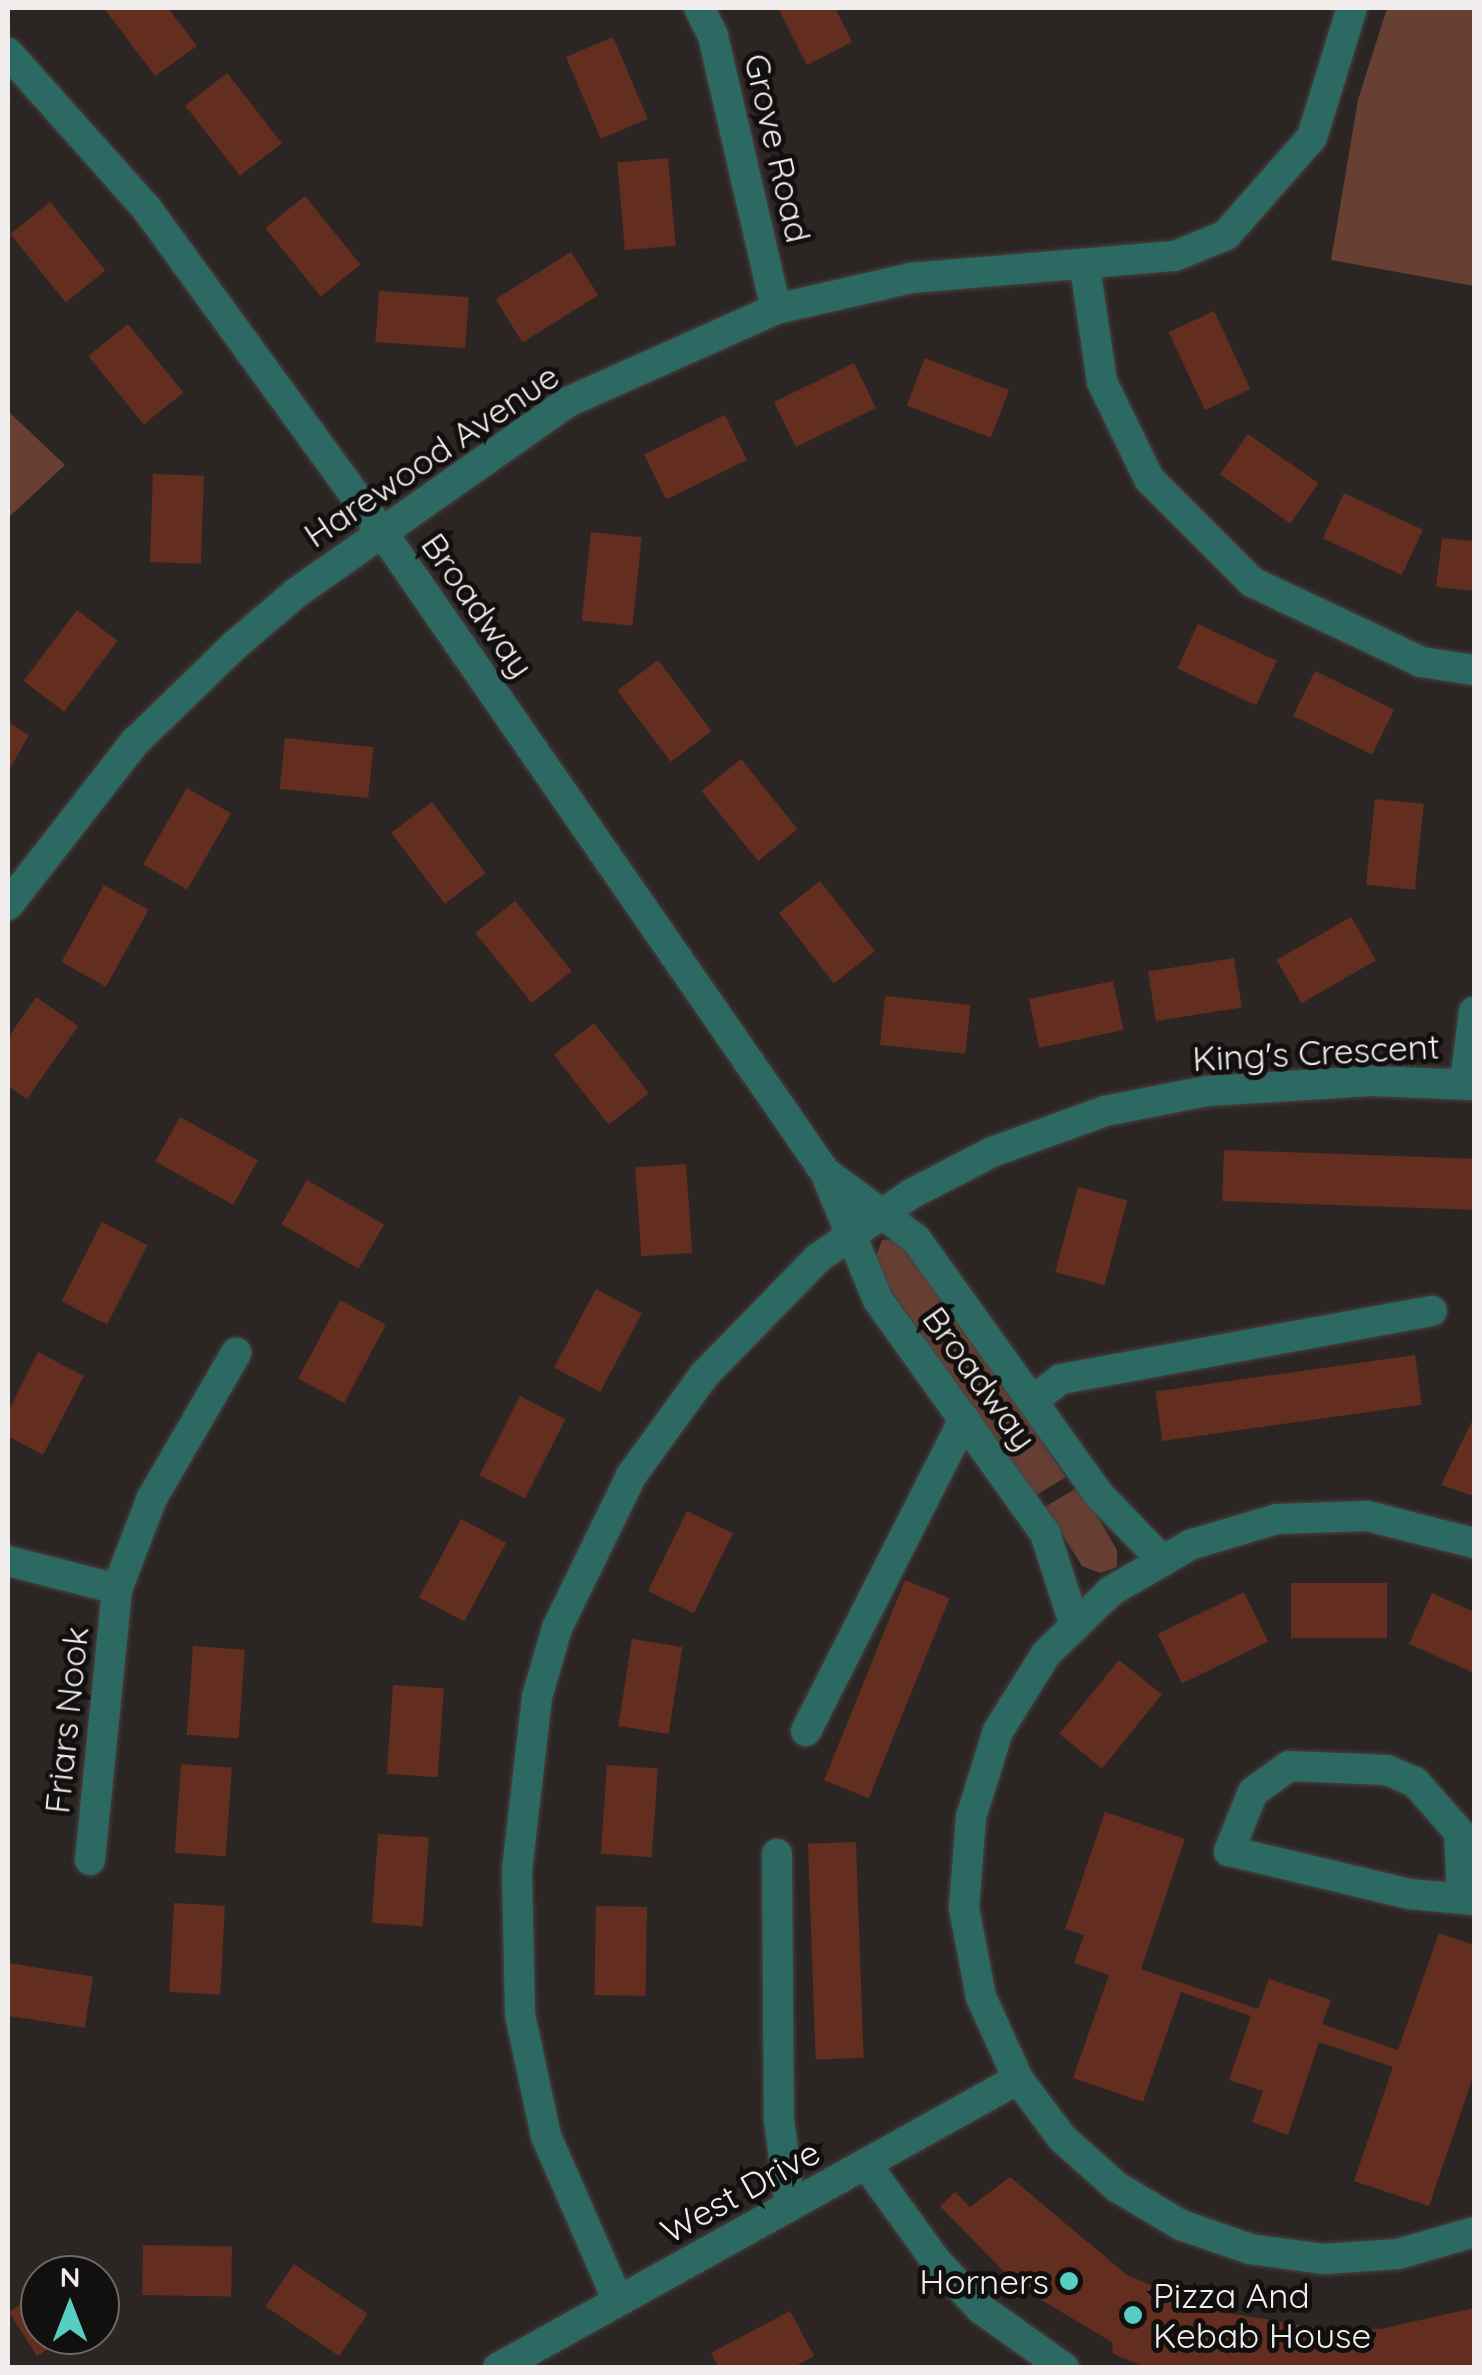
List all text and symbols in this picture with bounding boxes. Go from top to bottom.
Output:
street label: Grove Road [736,49,820,247]
street label: Harewood Avenue [296,354,566,556]
street label: Broadway [413,525,543,685]
street label: King's Crescent [1191,1025,1441,1079]
street label: Broadway [914,1298,1046,1458]
street label: Friars Nook [35,1625,97,1815]
street label: West Drive [653,2130,827,2252]
north arrow [20,2255,120,2355]
text: N [60,2259,80,2294]
place label: Horners [919,2260,1049,2302]
marker: Horners [1058,2270,1080,2292]
place label: Pizza And Kebab House [1153,2274,1371,2356]
marker: Pizza And Kebab House [1122,2304,1144,2326]

